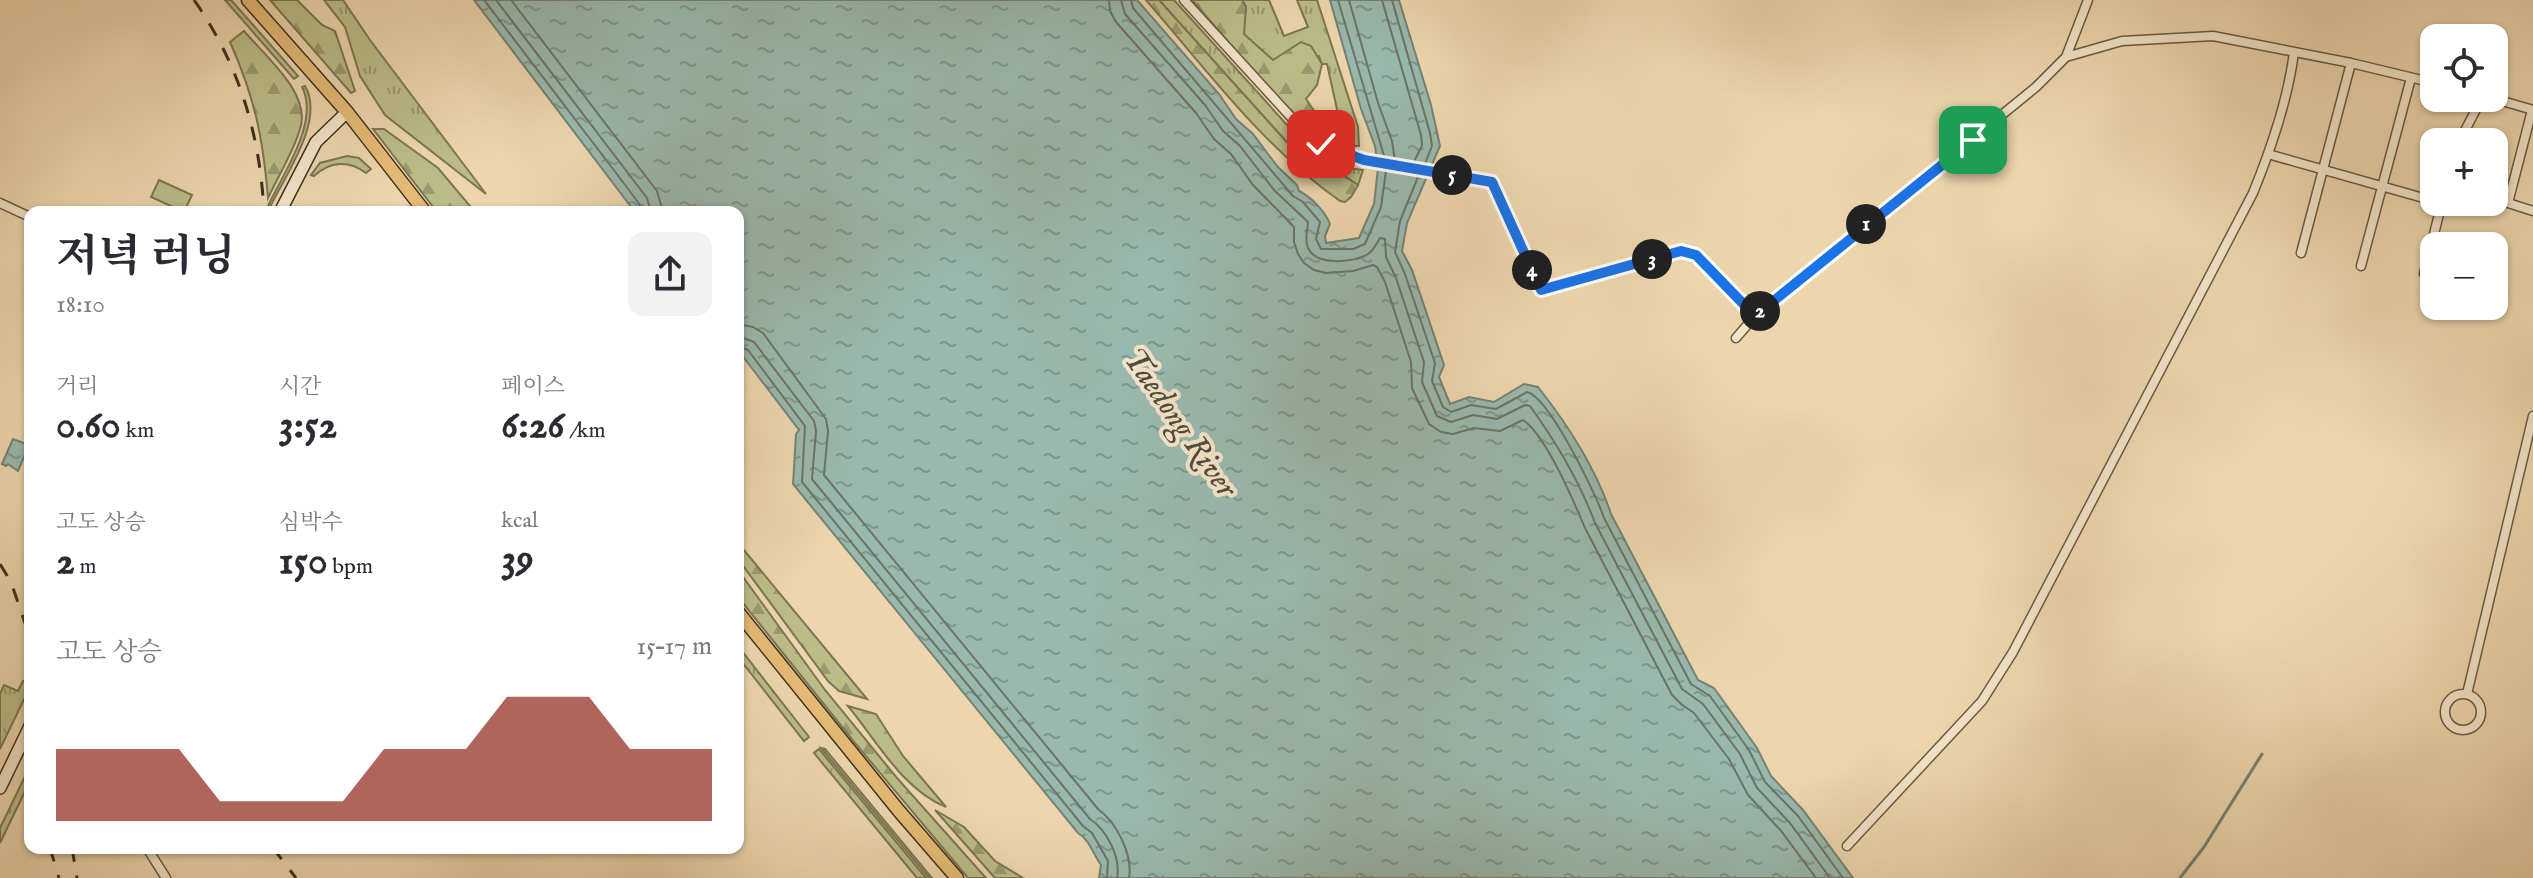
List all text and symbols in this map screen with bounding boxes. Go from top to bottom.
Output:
map controls [2420,24,2508,320]
button: locate [2420,24,2508,112]
pin [1939,106,2007,174]
pin [1287,110,1355,178]
icon: arrive [1951,118,1995,162]
icon: check [1299,122,1343,166]
button: + [2420,128,2508,216]
pin: 5 [1432,155,1472,195]
text: 5 [1448,161,1456,189]
pin: 1 [1846,204,1886,244]
text: 1 [1862,210,1870,238]
text: 저녁 러닝 [56,230,236,286]
button: share [628,232,712,316]
button: − [2420,232,2508,320]
pin: 3 [1632,239,1672,279]
text: 3 [1648,245,1656,273]
pin: 4 [1512,250,1552,290]
text: 4 [1527,256,1537,284]
text: 18:10 [56,288,105,321]
pin: 2 [1740,291,1780,331]
text: 2 [1755,297,1765,325]
water label: Taedong River [1112,340,1247,508]
text: 거리 [56,373,99,401]
text: 시간 [279,373,321,401]
text: 페이스 [501,373,565,401]
text: 0.60 [56,401,121,452]
text: 3:52 [279,401,337,452]
text: 6:26 [501,401,564,452]
text: km [121,417,154,445]
text: /km [564,417,605,445]
text: kcal [501,507,538,535]
text: 고도 상승 [56,509,146,537]
text: 심박수 [279,509,342,537]
text: 39 [501,535,534,586]
text: 2 [56,537,75,588]
text: 150 [279,537,328,588]
text: m [75,553,97,581]
text: bpm [328,553,373,581]
text: 15–17 m [637,630,712,663]
text: 고도 상승 [56,636,162,669]

